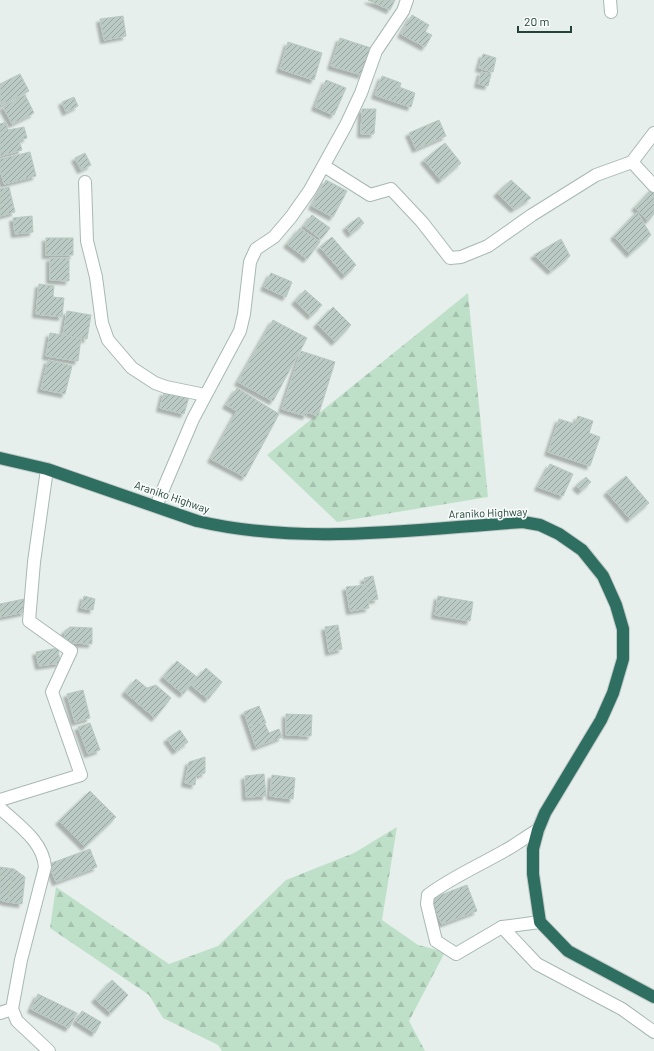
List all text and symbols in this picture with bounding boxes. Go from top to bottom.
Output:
scale bar [518,8,571,34]
text: 20 m [524,14,550,28]
street label: Araniko Highway [133,478,211,515]
street label: Araniko Highway [448,505,528,520]

